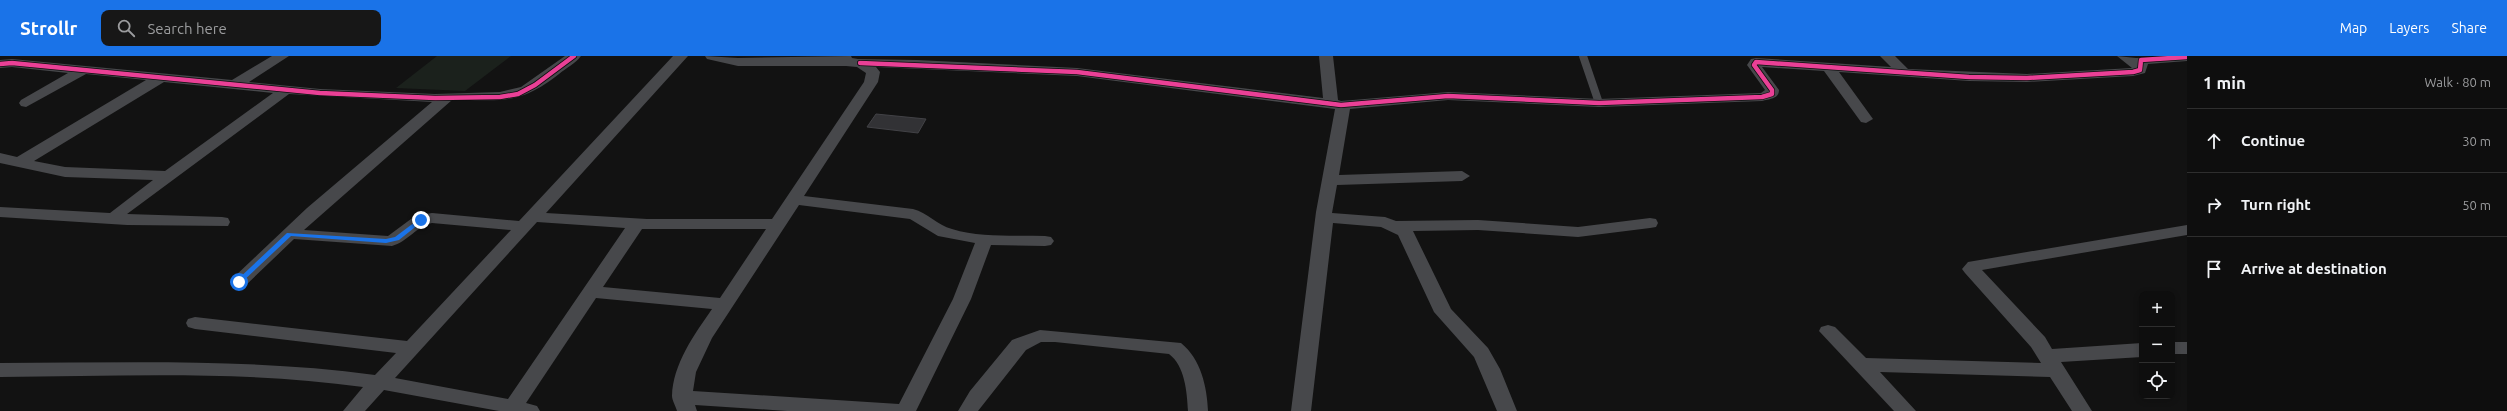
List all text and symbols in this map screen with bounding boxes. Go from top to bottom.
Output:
search box [101,10,381,46]
text: Strollr [20,17,77,39]
icon: search [115,17,137,39]
text: Search here [147,20,227,37]
text: Map [2340,20,2367,36]
text: Layers [2389,20,2429,36]
text: Share [2451,20,2487,36]
text: 1 min [2203,73,2246,92]
text: Walk · 80 m [2425,75,2491,89]
icon: ahead [2203,130,2225,152]
text: Continue [2241,132,2305,149]
text: 30 m [2462,134,2491,148]
icon: right [2203,194,2225,216]
text: Turn right [2241,196,2311,213]
text: 50 m [2462,198,2491,212]
route end [412,211,430,229]
icon: arrive [2203,258,2225,280]
text: Arrive at destination [2241,260,2387,277]
route start [230,273,248,291]
map controls [2139,291,2175,399]
button: + [2139,291,2175,327]
button: − [2139,327,2175,363]
button: locate [2139,363,2175,399]

